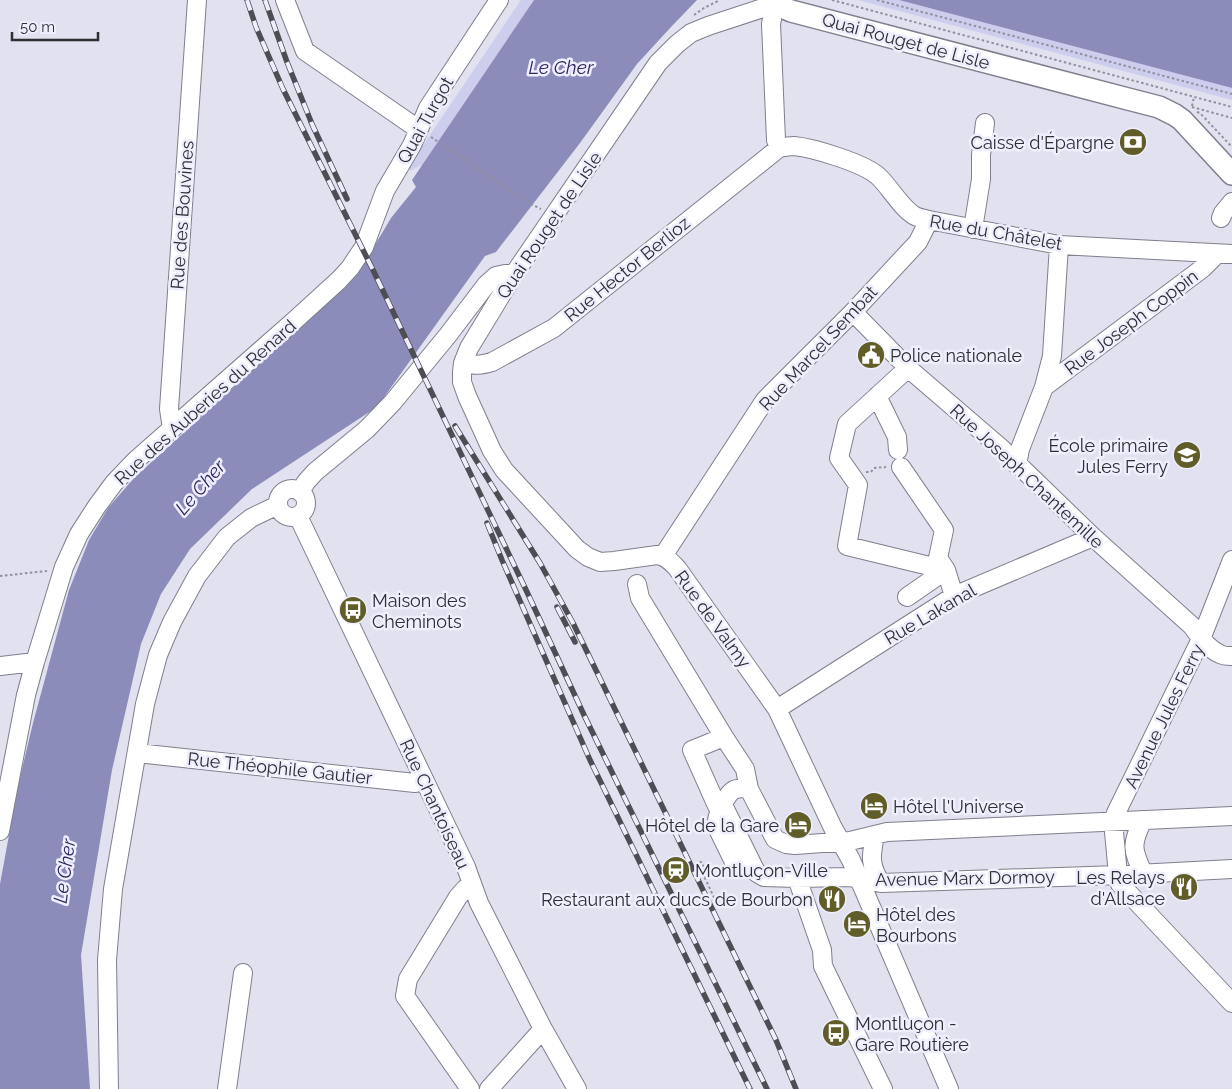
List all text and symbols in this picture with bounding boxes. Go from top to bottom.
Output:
street label: Quai Rouget de Lisle [820,9,992,74]
scale bar [12,10,99,42]
text: 50 m [20,18,55,36]
water label: Le Cher [529,56,595,78]
street label: Quai Turgot [393,73,457,167]
bank icon: Caisse d'Épargne [1118,127,1148,157]
place label: Caisse d'Épargne [971,131,1114,153]
street label: Rue des Bouvines [166,140,198,290]
street label: Quai Rouget de Lisle [492,147,606,302]
street label: Rue du Châtelet [928,210,1064,254]
street label: Rue Hector Berlioz [560,212,694,326]
street label: Rue Joseph Coppin [1060,265,1202,379]
street label: Rue Marcel Sembat [755,281,881,415]
street label: Rue des Auberies du Renard [110,315,300,489]
public building icon: Police nationale [856,340,886,370]
place label: Police nationale [890,345,1023,366]
street label: Rue Joseph Chantemille [946,399,1108,553]
place label: École primaire Jules Ferry [1049,434,1168,477]
school or university icon: École primaire Jules Ferry [1172,440,1202,470]
water label: Le Cher [170,454,231,519]
street label: Rue de Valmy [671,566,756,672]
street label: Rue Lakanal [880,579,980,649]
place label: Maison des Cheminots [372,590,467,632]
bus stop icon: Maison des Cheminots [338,595,368,625]
street label: Avenue Jules Ferry [1120,640,1208,792]
street label: Rue Chantoiseau [396,736,474,872]
street label: Rue Théophile Gautier [187,748,374,788]
hotel icon: Hôtel l'Universe [859,791,889,821]
place label: Hôtel l'Universe [893,796,1024,817]
hotel icon: Hôtel de la Gare [783,810,813,840]
place label: Hôtel de la Gare [645,815,779,836]
water label: Le Cher [49,836,80,905]
station icon: Montluçon-Ville [661,855,691,885]
place label: Montluçon-Ville [695,860,828,881]
street label: Avenue Marx Dormoy [875,866,1055,890]
place label: Les Relays d'Allsace [1076,867,1165,909]
restaurant icon: Les Relays d'Allsace [1169,872,1199,902]
restaurant icon: Restaurant aux ducs de Bourbon [817,884,847,914]
place label: Restaurant aux ducs de Bourbon [541,889,813,910]
place label: Hôtel des Bourbons [876,904,957,946]
hotel icon: Hôtel des Bourbons [842,909,872,939]
place label: Montluçon - Gare Routière [855,1013,969,1055]
bus stop icon: Montluçon - Gare Routière [821,1018,851,1048]

